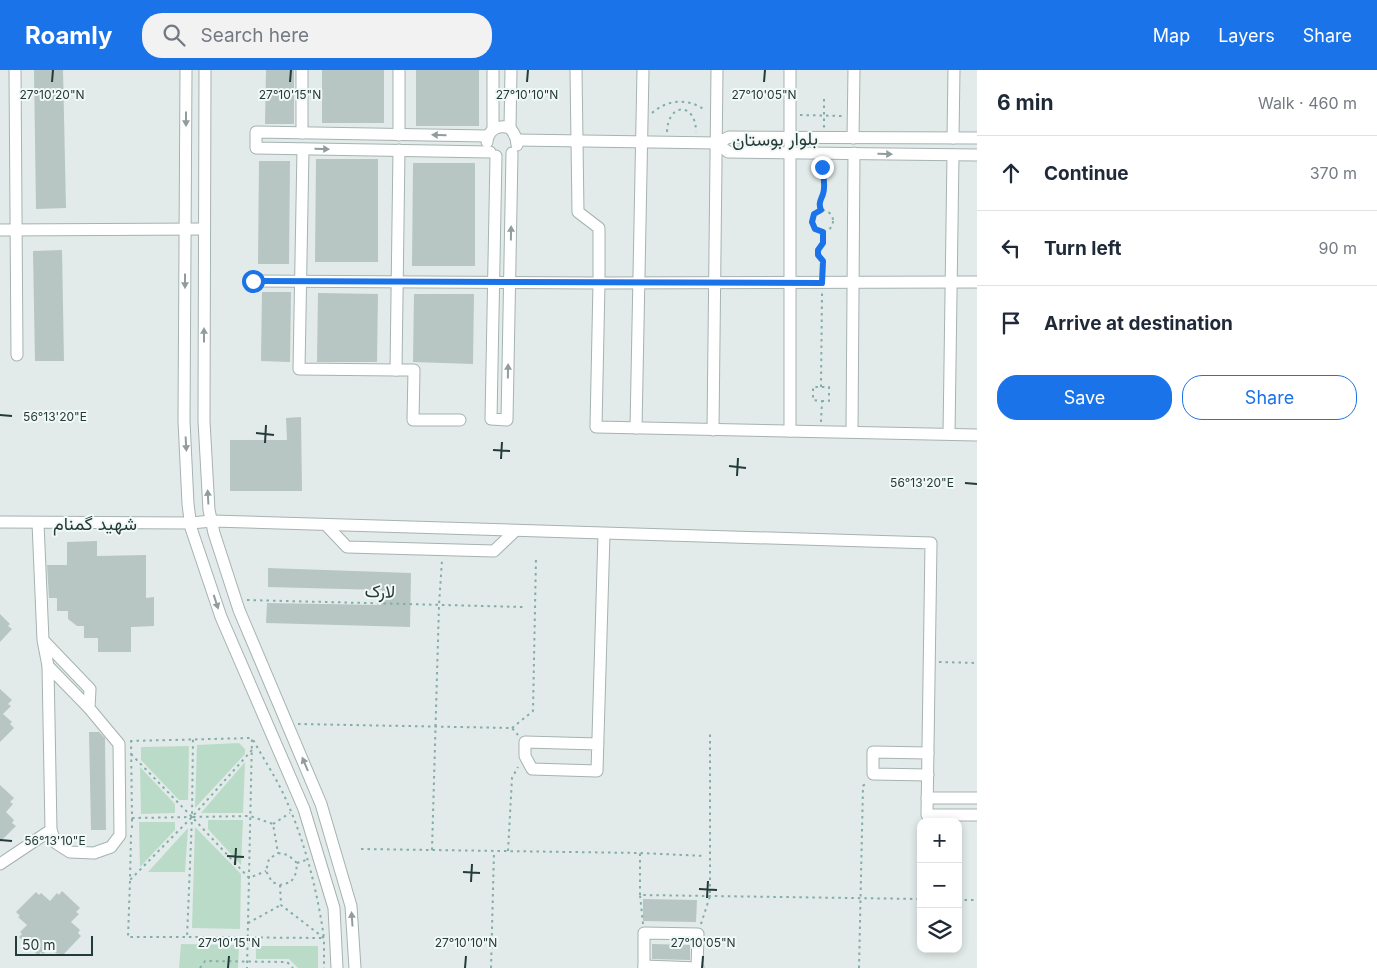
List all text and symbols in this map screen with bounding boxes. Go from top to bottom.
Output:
search box [142,13,492,58]
text: Roamly [25,21,112,50]
icon: search [160,21,188,49]
text: Search here [200,24,309,47]
text: Map [1153,25,1190,46]
text: Layers [1218,25,1275,46]
text: Share [1303,25,1352,46]
text: 27°10'20"N [19,87,85,102]
text: 27°10'15"N [259,87,321,102]
text: 27°10'10"N [496,87,558,102]
text: 27°10'05"N [731,87,797,102]
text: 6 min [997,90,1054,115]
text: Walk · 460 m [1258,93,1357,113]
one-way arrow [182,111,190,127]
street label: بلوار بوستان [732,128,818,151]
one-way arrow [430,131,446,139]
one-way arrow [315,145,331,153]
one-way arrow [877,150,893,158]
route end [811,156,834,179]
icon: ahead [997,159,1025,187]
text: Continue [1044,162,1129,185]
text: 370 m [1310,163,1357,183]
one-way arrow [507,225,515,241]
icon: left [997,234,1025,262]
text: Turn left [1044,237,1122,260]
text: 90 m [1318,238,1357,258]
route start [242,270,265,293]
one-way arrow [181,273,189,289]
icon: arrive [997,309,1025,337]
text: Arrive at destination [1044,312,1233,335]
one-way arrow [200,327,208,343]
one-way arrow [504,363,512,379]
button: Save [997,375,1172,420]
button: Share [1182,375,1357,420]
text: 56°13'20"E [23,409,87,424]
one-way arrow [182,436,190,452]
text: 56°13'20"E [890,475,954,490]
one-way arrow [204,489,212,505]
street label: شهید گمنام [53,513,137,536]
street label: لارک [364,580,396,603]
one-way arrow [212,595,220,610]
one-way arrow [300,757,308,772]
map controls [917,818,962,953]
button: + [917,818,962,863]
text: 56°13'10"E [24,833,86,848]
button: − [917,863,962,908]
button: layers [917,908,962,953]
one-way arrow [347,911,355,927]
scale bar [15,933,92,956]
text: 27°10'15"N [198,935,260,950]
text: 27°10'10"N [435,935,497,950]
text: 27°10'05"N [670,935,736,950]
text: 50 m [22,936,56,953]

